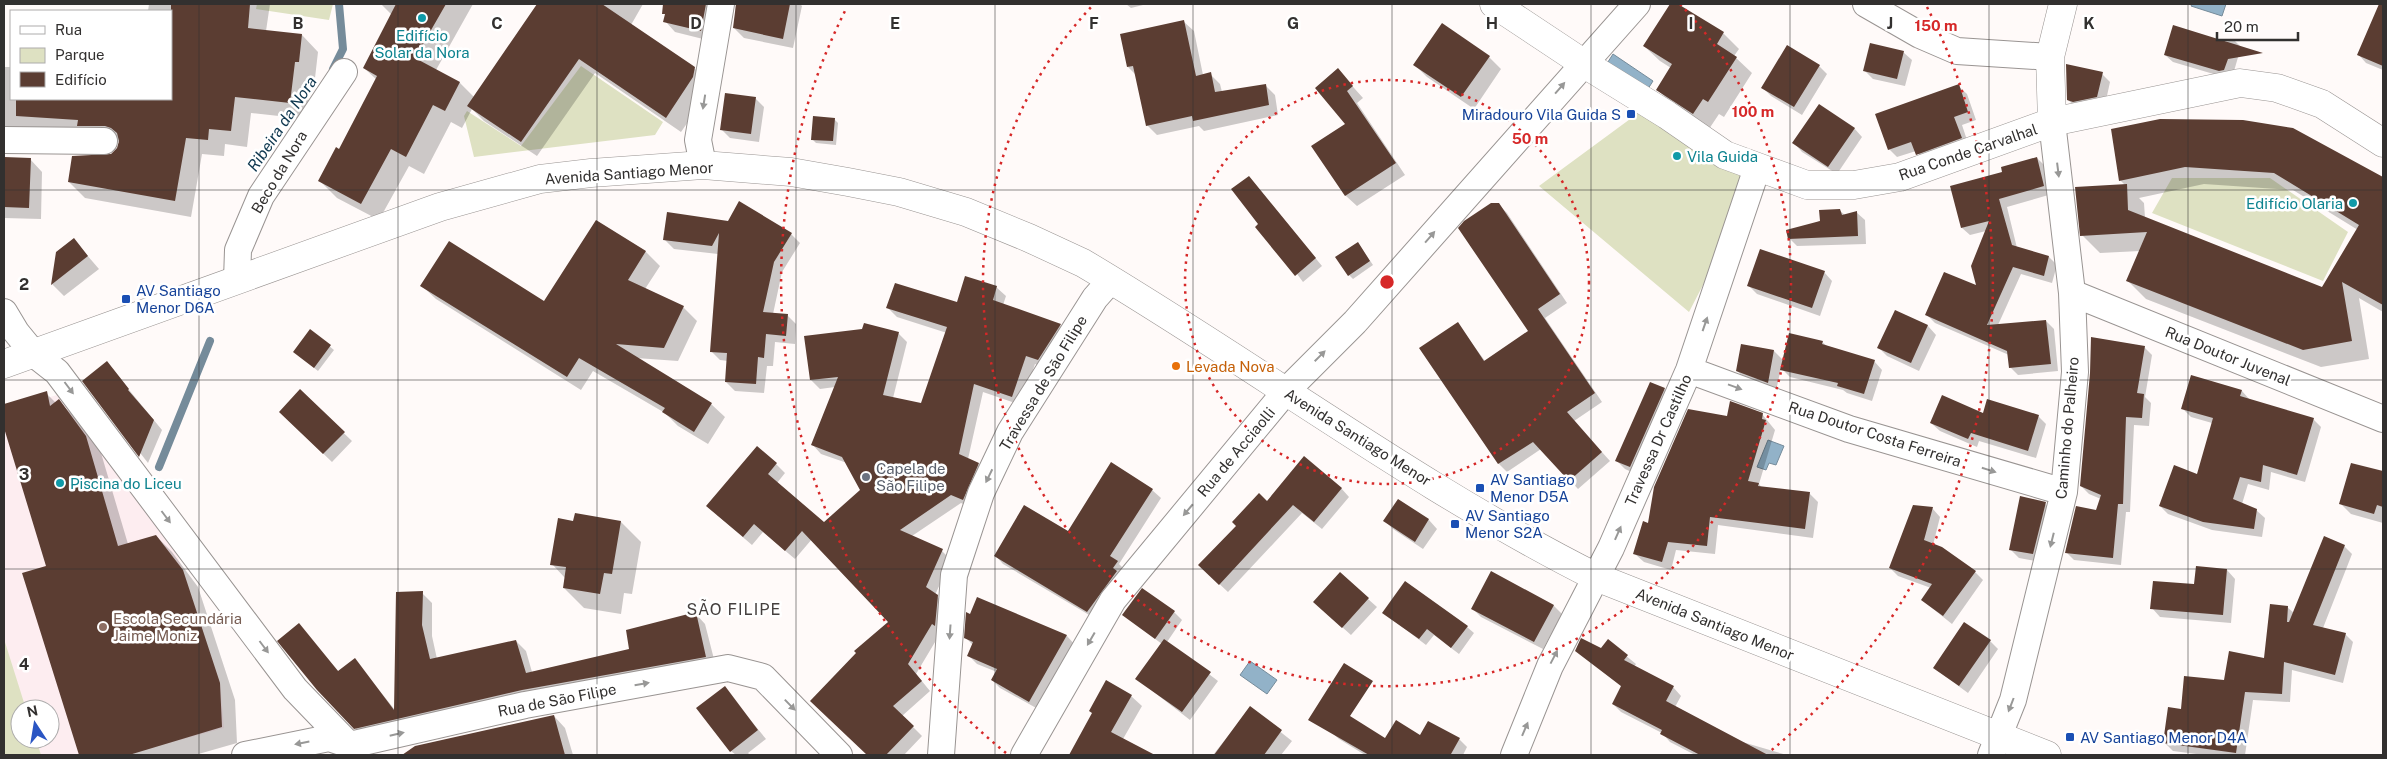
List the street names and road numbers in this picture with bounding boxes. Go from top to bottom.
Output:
street label: Rua Conde Carvalhal [1897,120,2039,184]
street label: Beco da Nora [248,128,310,216]
street label: Avenida Santiago Menor [544,159,714,187]
street label: Travessa de São Filipe [996,312,1090,454]
street label: Rua Doutor Juvenal [2163,323,2293,389]
street label: Caminho do Palheiro [2052,356,2082,500]
street label: Travessa Dr Castilho [1621,372,1695,508]
street label: Avenida Santiago Menor [1282,385,1434,489]
street label: Rua Doutor Costa Ferreira [1786,398,1964,470]
street label: Rua de Acciaolli [1194,404,1278,500]
street label: Avenida Santiago Menor [1633,584,1797,664]
street label: Rua de São Filipe [496,680,618,720]

